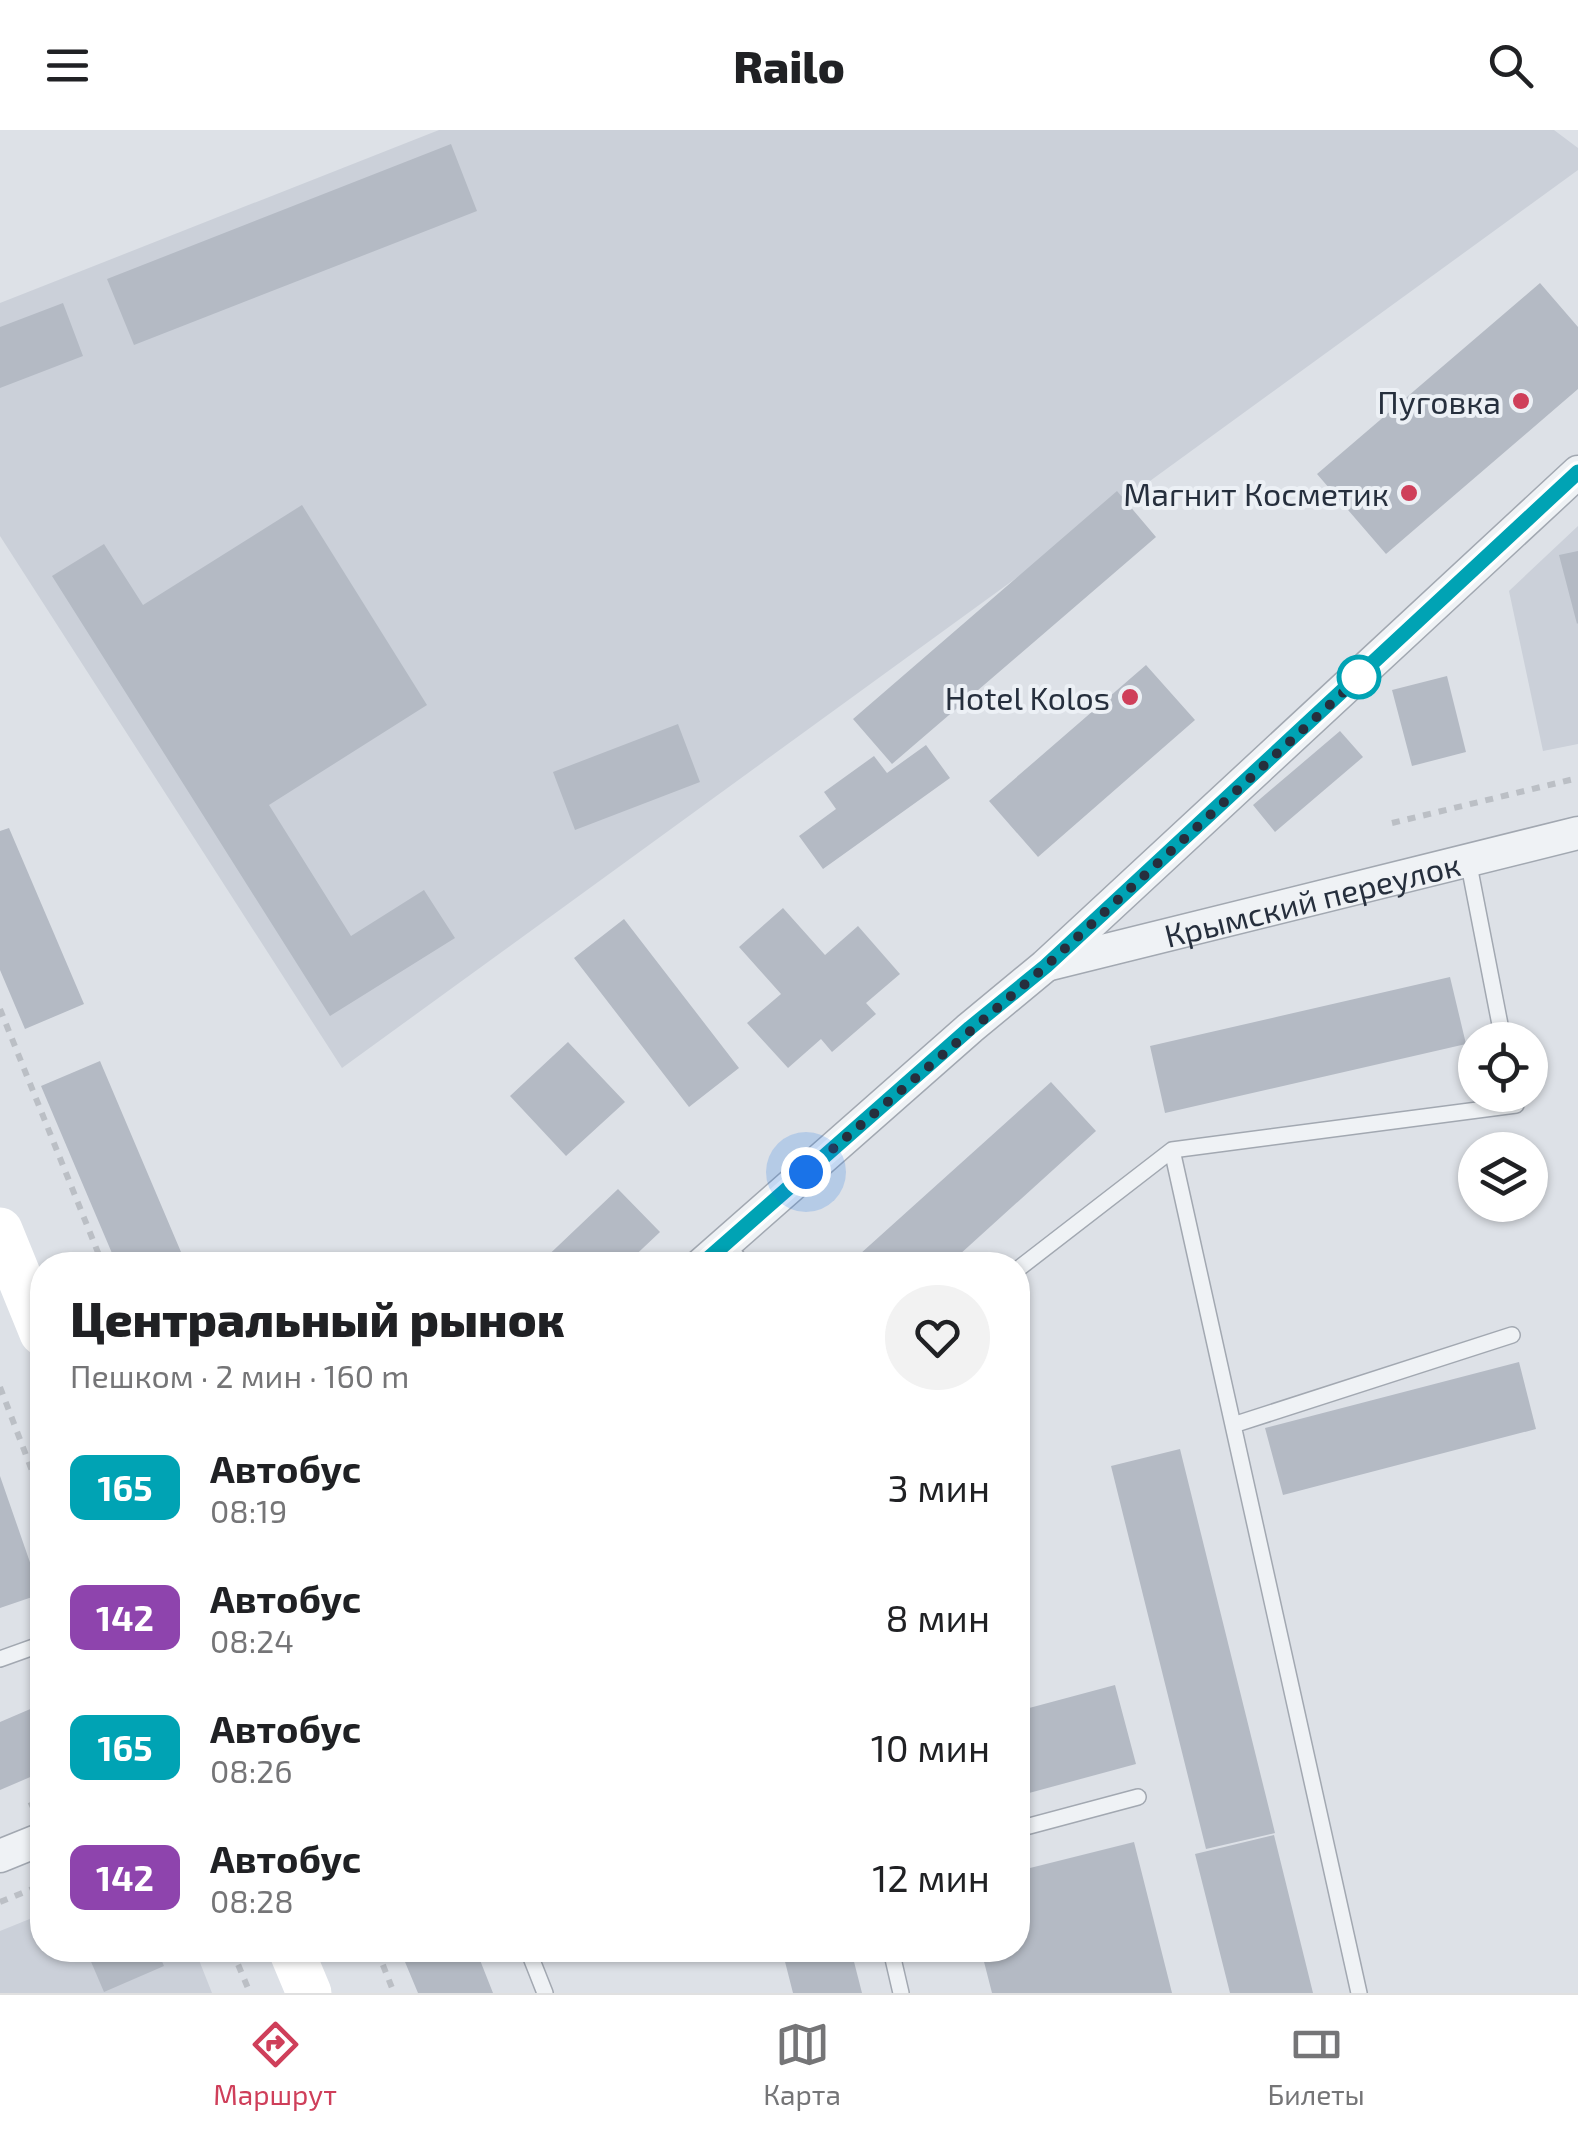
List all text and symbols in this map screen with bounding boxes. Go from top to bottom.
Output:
icon: menu [40,38,95,93]
text: Railo [733,38,845,92]
icon: search [1483,38,1538,93]
place label: Пуговка [1377,382,1501,421]
marker: Пуговка [1510,390,1532,412]
place label: Магнит Косметик [1123,474,1389,512]
marker: Магнит Косметик [1398,482,1420,504]
unlabelled marker [1338,656,1380,698]
place label: Hotel Kolos [945,678,1110,716]
marker: Hotel Kolos [1119,686,1141,708]
street label: Крымский переулок [1160,844,1464,954]
map controls [1458,1022,1548,1222]
button: locate [1458,1022,1548,1112]
button: layers [1458,1132,1548,1222]
your location [781,1147,831,1197]
button: heart [885,1285,990,1390]
text: Центральный рынок [70,1289,565,1347]
text: Пешком · 2 мин · 160 m [70,1356,409,1394]
text: Автобус [210,1445,361,1491]
text: 3 мин [888,1464,990,1510]
text: 165 [97,1466,153,1508]
text: 08:19 [210,1491,287,1529]
text: Автобус [210,1575,361,1621]
text: 8 мин [886,1594,990,1640]
text: 142 [96,1596,154,1638]
text: 08:24 [210,1621,294,1659]
text: Автобус [210,1705,361,1751]
text: 10 мин [871,1724,990,1770]
text: 165 [97,1726,153,1768]
text: 08:26 [210,1751,293,1789]
text: Автобус [210,1835,361,1881]
text: 12 мин [872,1854,990,1900]
text: 142 [96,1856,154,1898]
text: 08:28 [210,1881,294,1919]
tab: Маршрут [213,2017,337,2111]
tab: Карта [763,2017,841,2111]
tab: Билеты [1267,2017,1365,2111]

